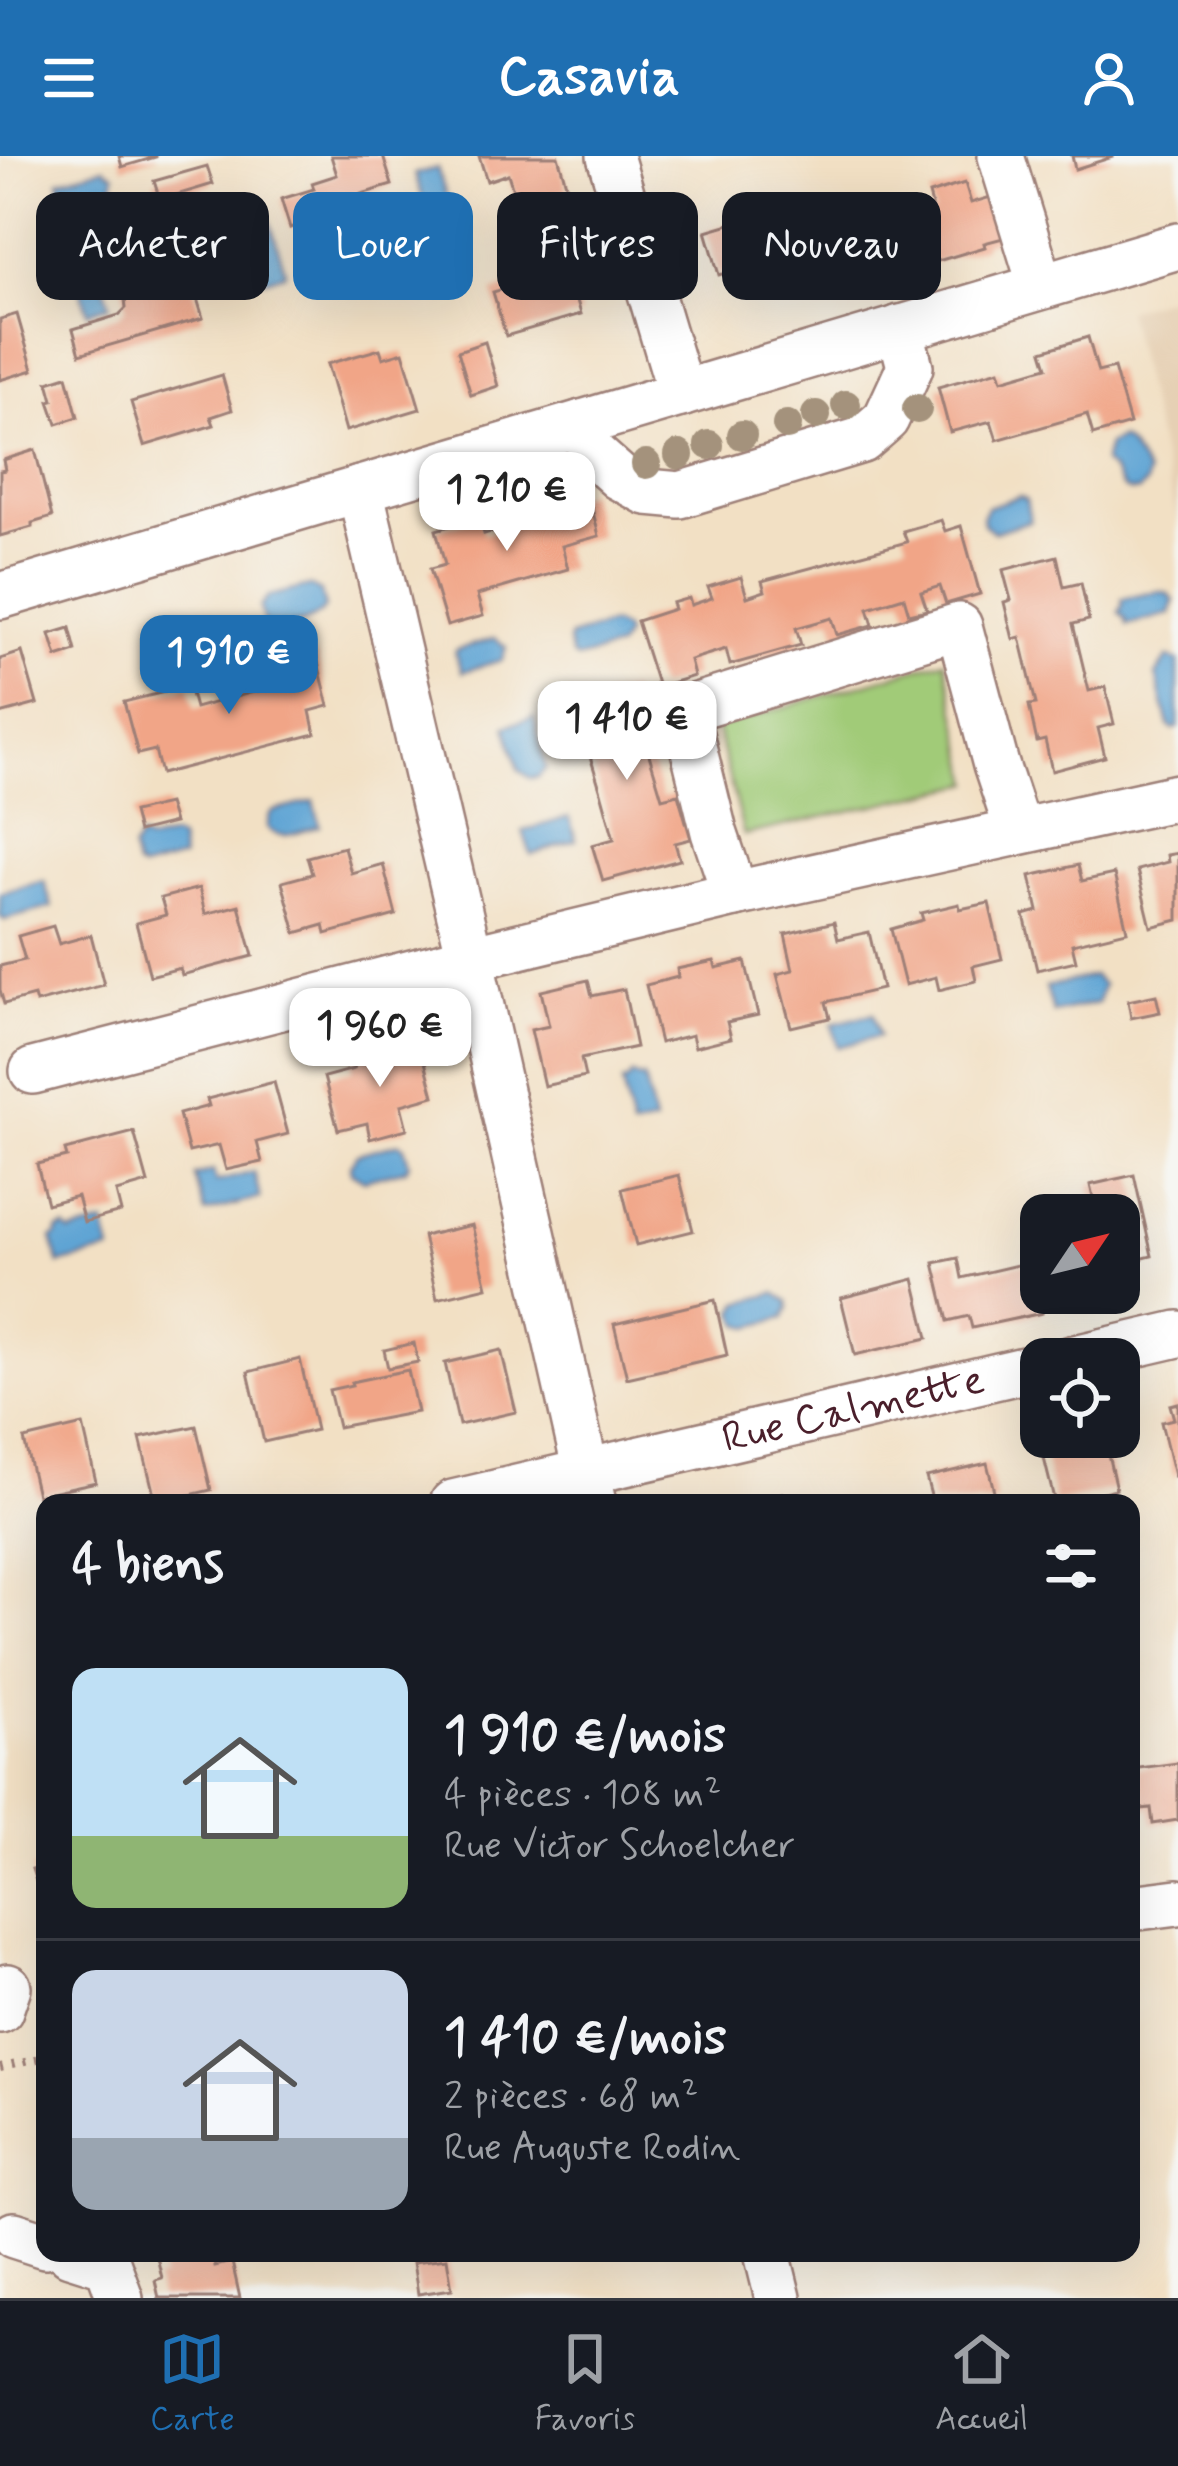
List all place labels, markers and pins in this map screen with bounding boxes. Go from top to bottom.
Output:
pin: 1 210 € [396,452,618,554]
pin: 1 910 € [118,615,340,717]
pin: 1 410 € [516,681,738,783]
pin: 1 960 € [269,988,491,1090]

